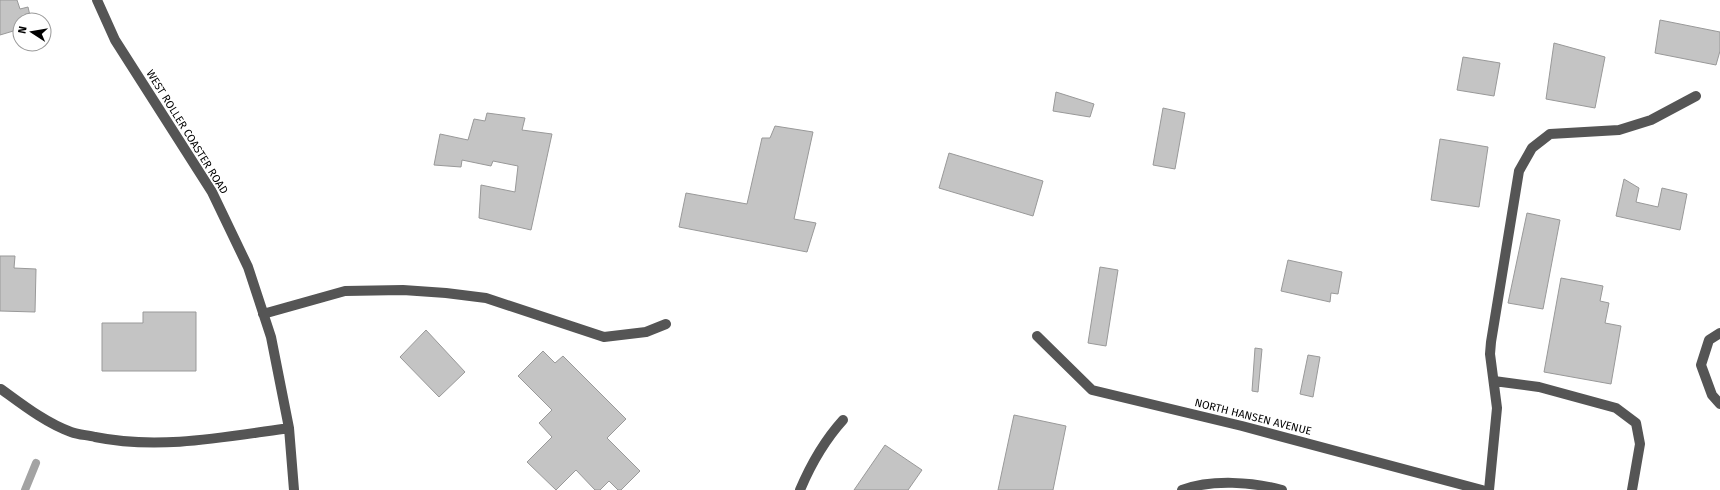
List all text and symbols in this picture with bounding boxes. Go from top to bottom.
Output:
north arrow [12,12,52,52]
text: N [16,25,30,35]
street label: WEST ROLLER COASTER ROAD [143,68,231,196]
street label: NORTH HANSEN AVENUE [1193,396,1313,438]

